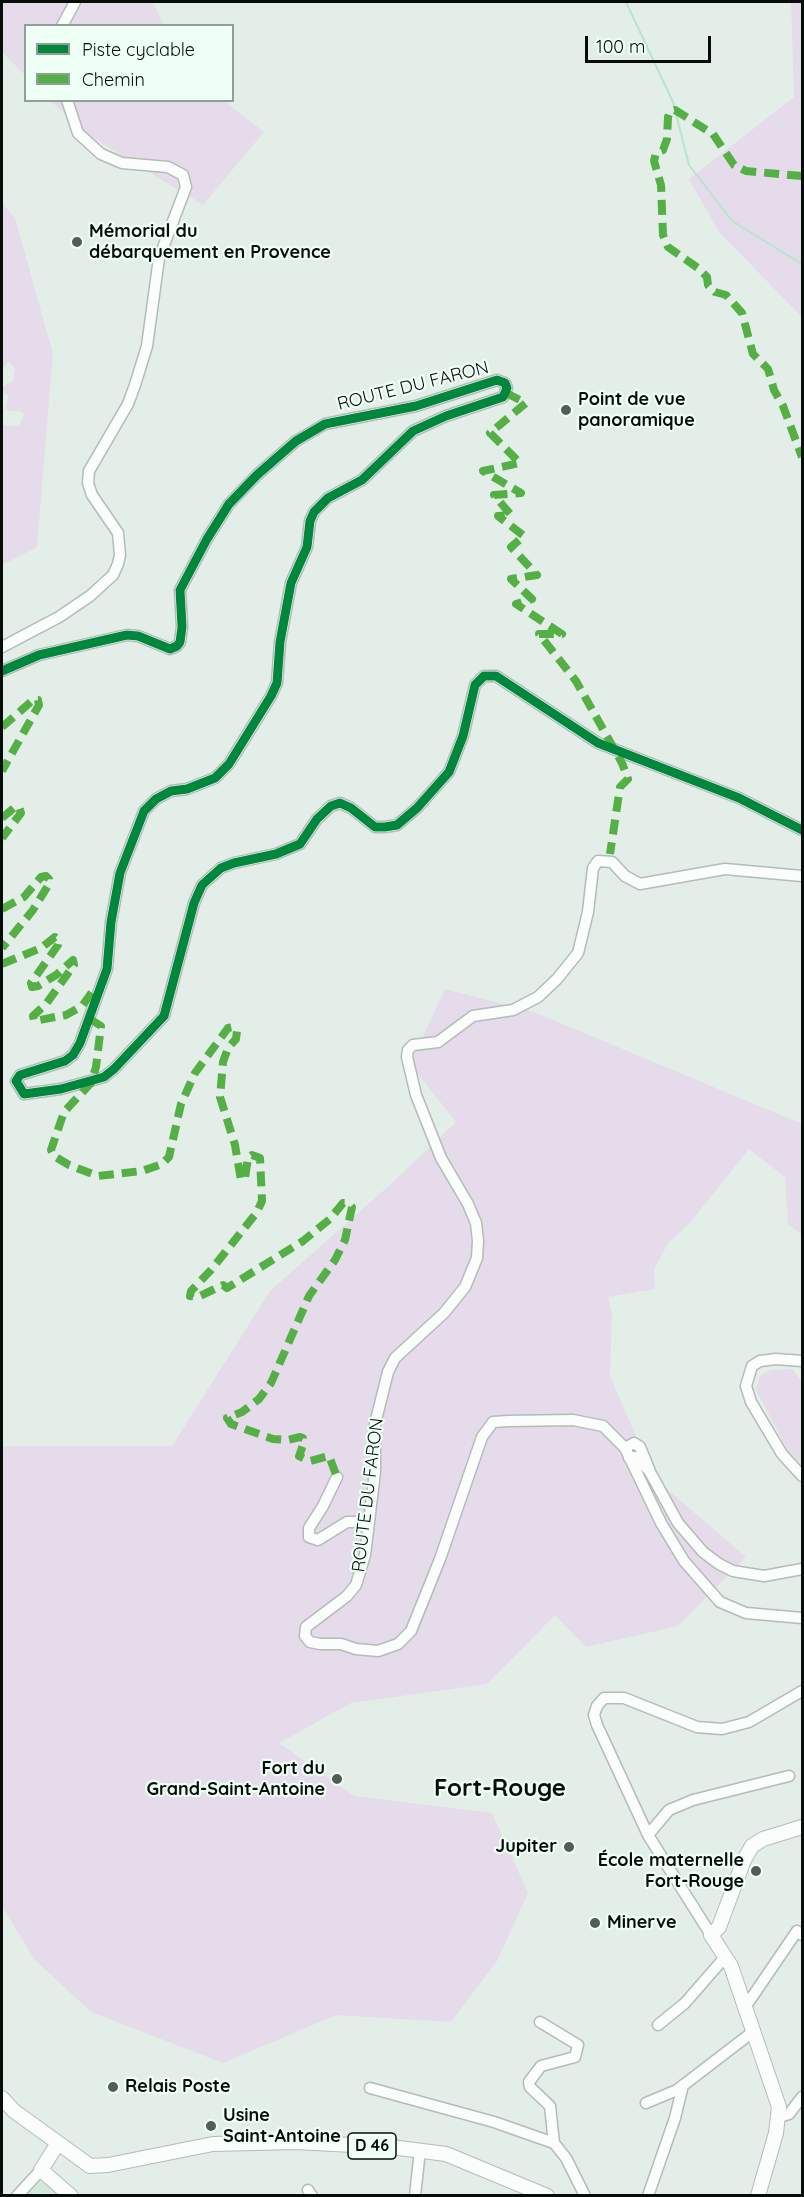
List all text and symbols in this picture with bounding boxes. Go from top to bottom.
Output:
legend [24,24,234,102]
scale bar [588,24,714,62]
text: 100 m [596,35,645,58]
text: Piste cyclable [82,38,195,61]
text: Chemin [82,68,145,91]
place label: Mémorial du débarquement en Provence [89,221,331,264]
marker: Mémorial du débarquement en Provence [70,235,84,249]
street label: ROUTE DU FARON [335,357,491,415]
place label: Point de vue panoramique [578,389,695,432]
marker: Point de vue panoramique [559,403,573,417]
street label: ROUTE DU FARON [348,1417,388,1573]
place label: Fort du Grand-Saint-Antoine [147,1758,325,1800]
marker: Fort du Grand-Saint-Antoine [330,1772,344,1786]
district label: Fort-Rouge [434,1775,566,1803]
place label: Jupiter [495,1836,557,1858]
marker: Jupiter [562,1840,576,1854]
place label: École maternelle Fort-Rouge [598,1850,744,1892]
marker: École maternelle Fort-Rouge [749,1864,763,1878]
place label: Minerve [607,1912,677,1934]
marker: Minerve [588,1916,602,1930]
place label: Relais Poste [125,2076,230,2098]
marker: Relais Poste [106,2080,120,2094]
place label: Usine Saint-Antoine [223,2105,341,2148]
marker: Usine Saint-Antoine [204,2119,218,2133]
road number: D 46 [348,2133,396,2159]

